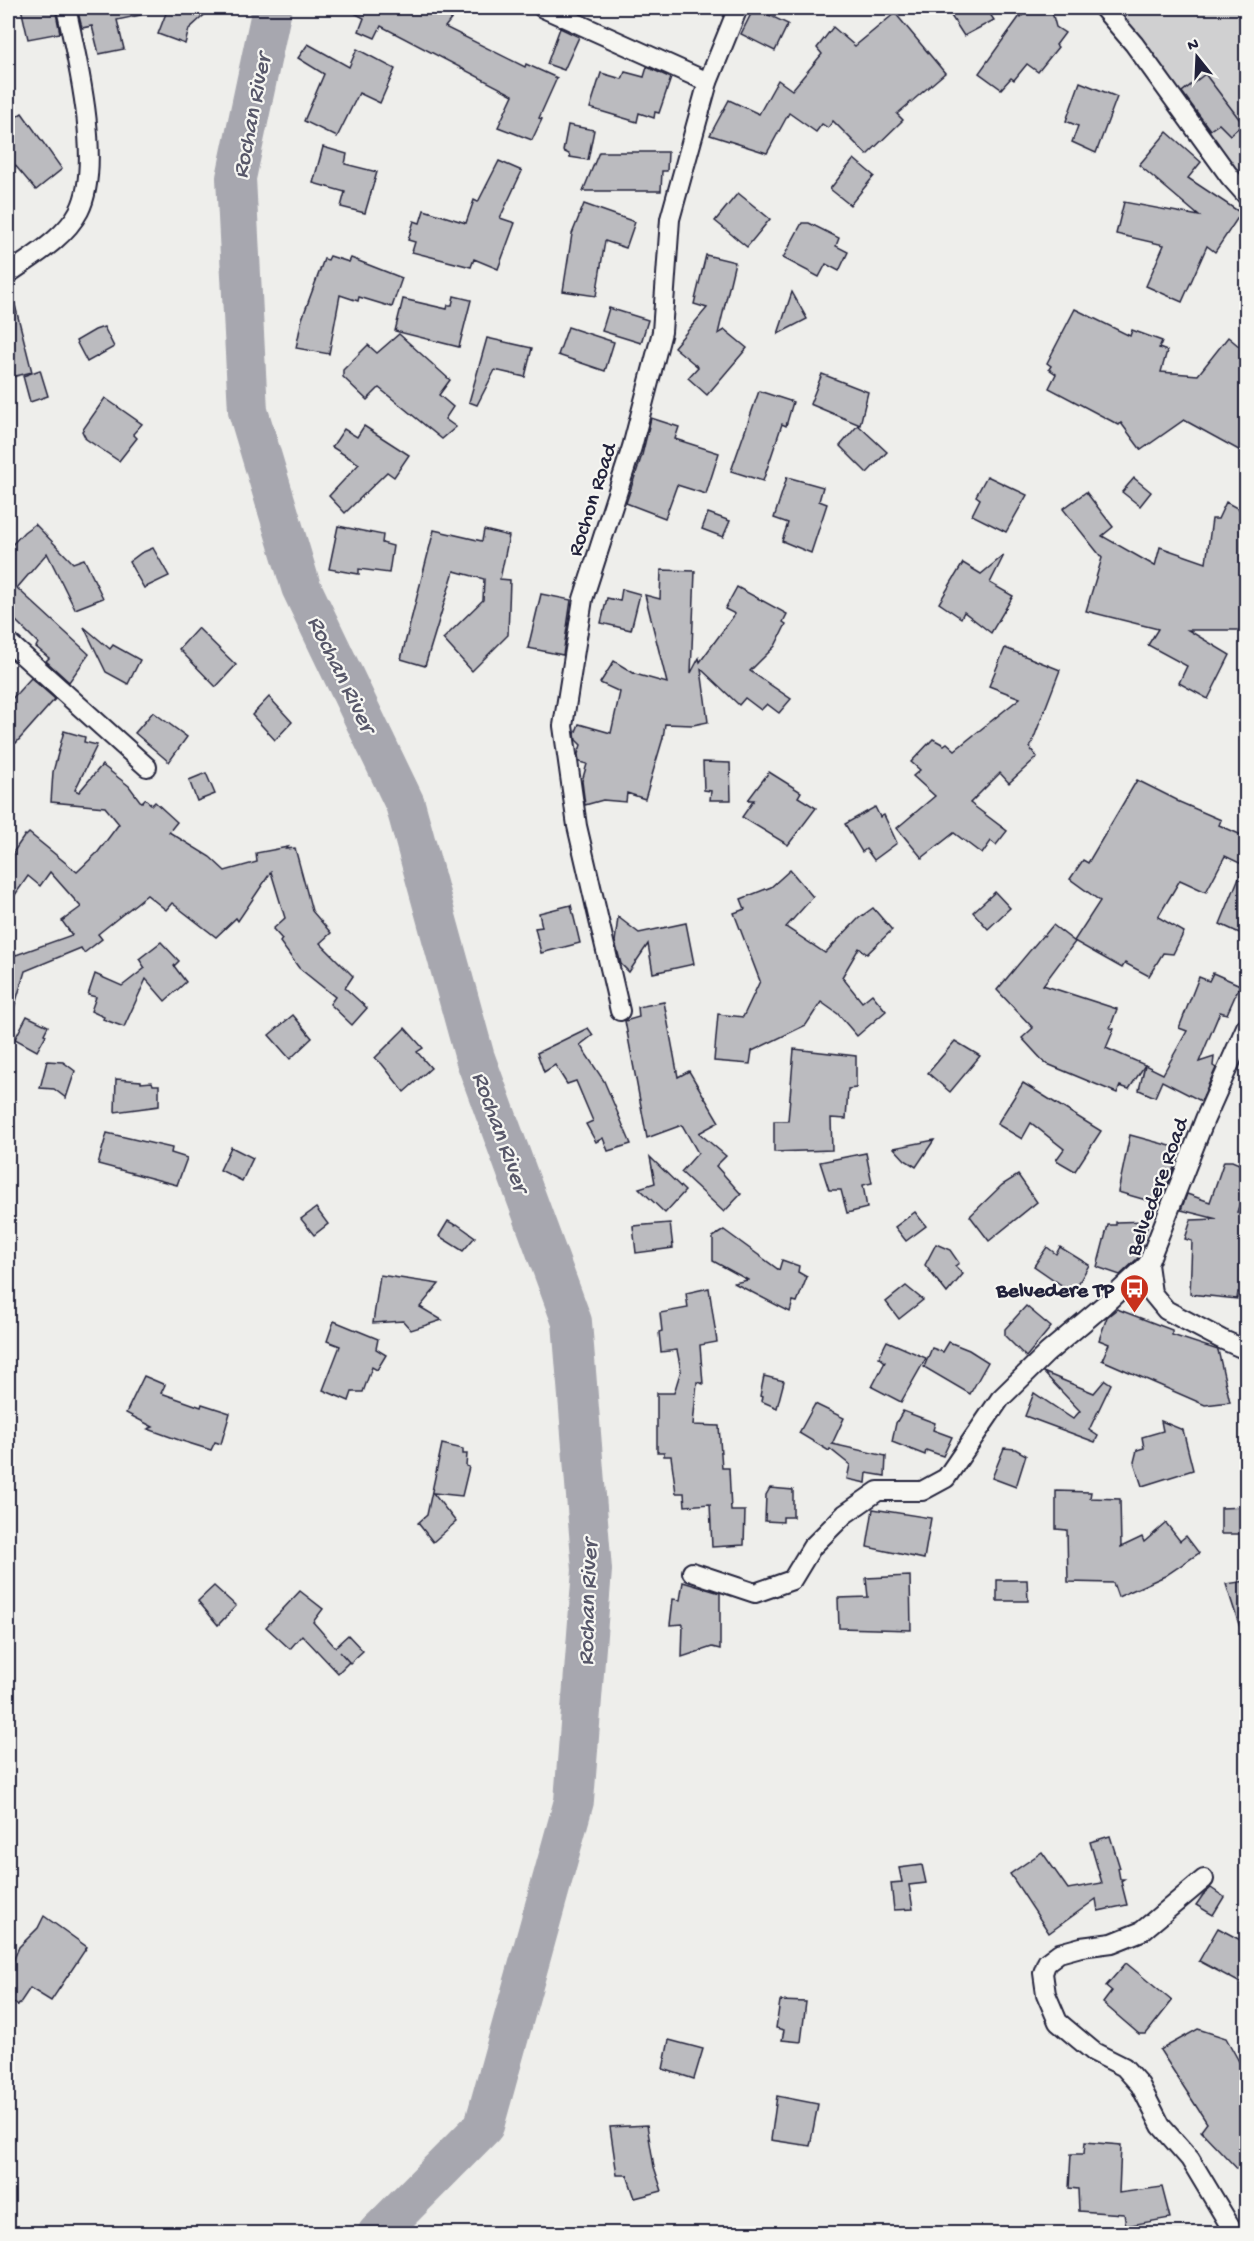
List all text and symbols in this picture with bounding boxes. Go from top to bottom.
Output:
north arrow [1167,27,1227,87]
text: N [1186,35,1202,57]
water label: Rochan River [227,48,281,181]
street label: Rochon Road [563,438,625,560]
water label: Rochan River [299,612,382,741]
water label: Rochan River [464,1068,535,1200]
street label: Belvedere Road [1121,1113,1197,1261]
bus stop icon: Belvedere TP [1119,1272,1151,1314]
place label: Belvedere TP [995,1279,1115,1305]
water label: Rochan River [573,1535,606,1666]

